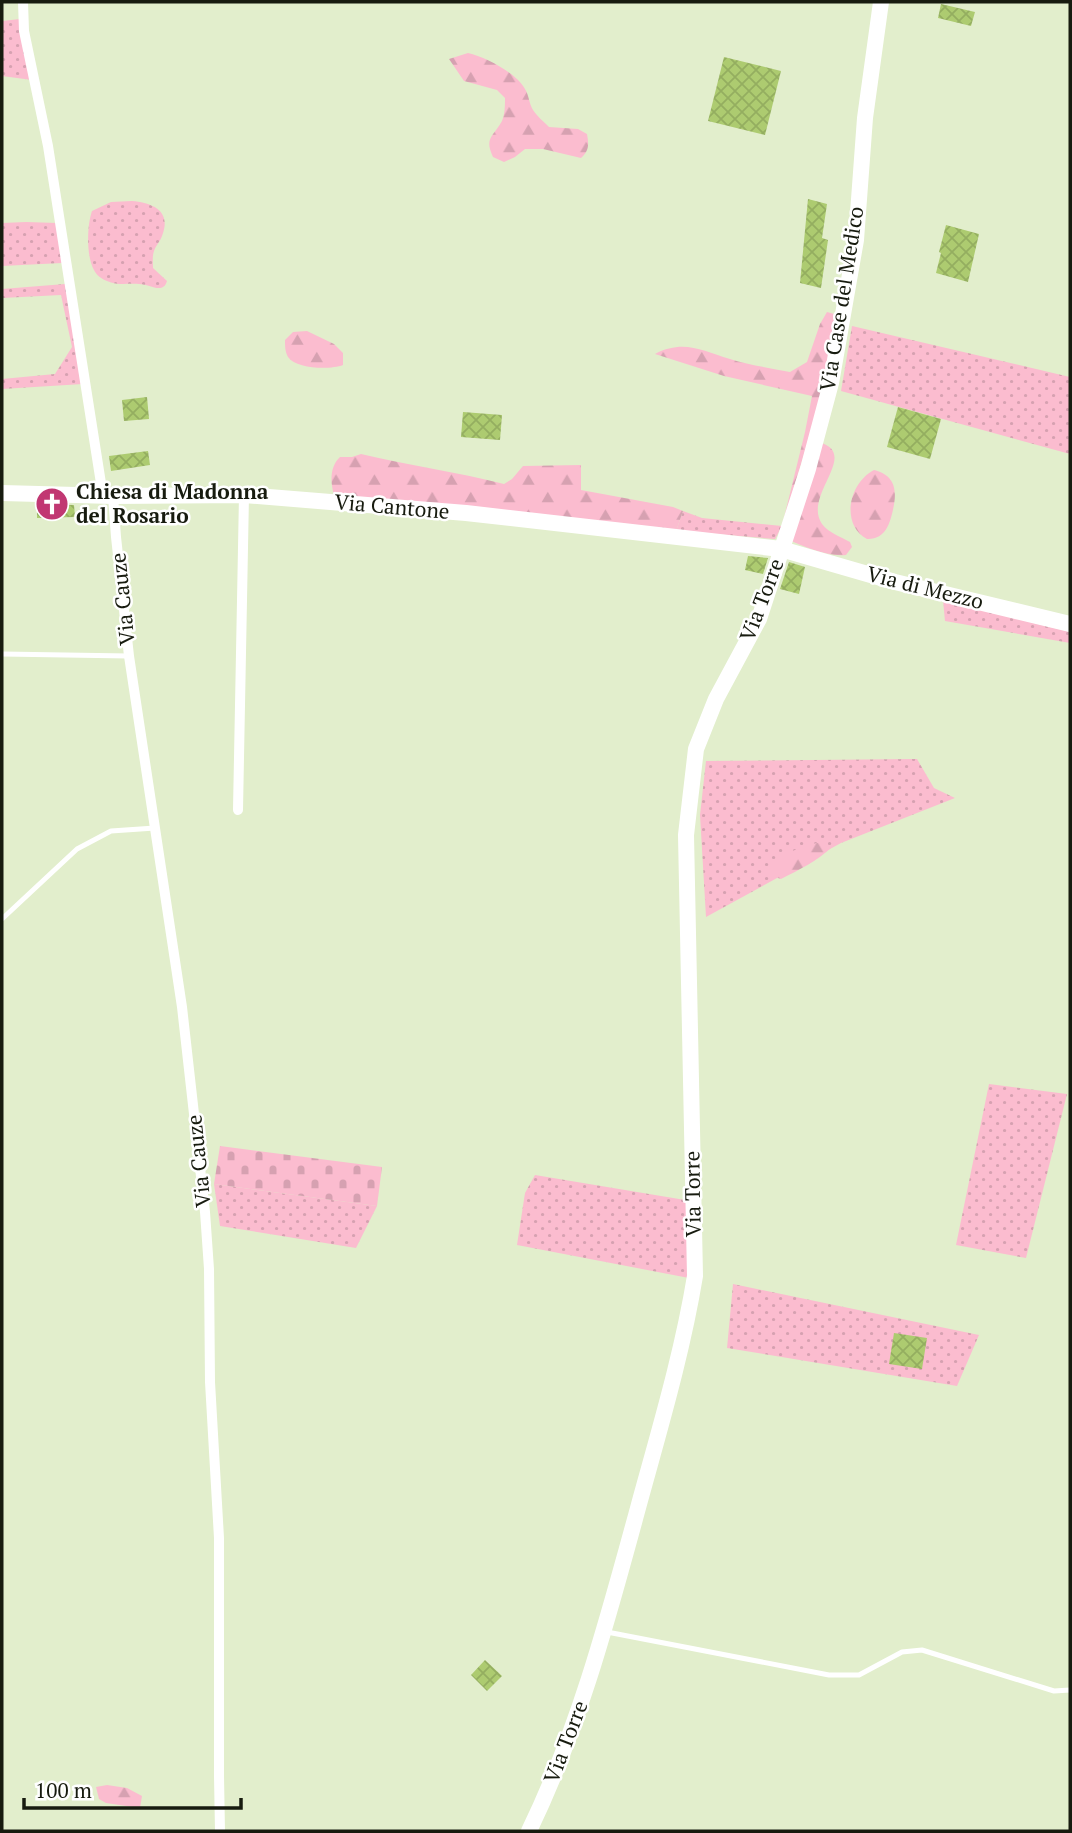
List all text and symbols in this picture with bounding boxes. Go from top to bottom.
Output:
street label: Via Case del Medico [813,204,869,393]
place label: Chiesa di Madonna del Rosario [76,477,269,529]
church icon: Chiesa di Madonna del Rosario [33,485,71,523]
street label: Via Cantone [333,487,451,525]
street label: Via Cauze [103,551,141,647]
street label: Via Torre [733,554,790,645]
street label: Via di Mezzo [864,559,987,615]
street label: Via Cauze [179,1113,217,1209]
street label: Via Torre [677,1151,707,1237]
street label: Via Torre [537,1696,594,1787]
scale bar [24,1766,242,1810]
text: 100 m [35,1776,92,1804]

